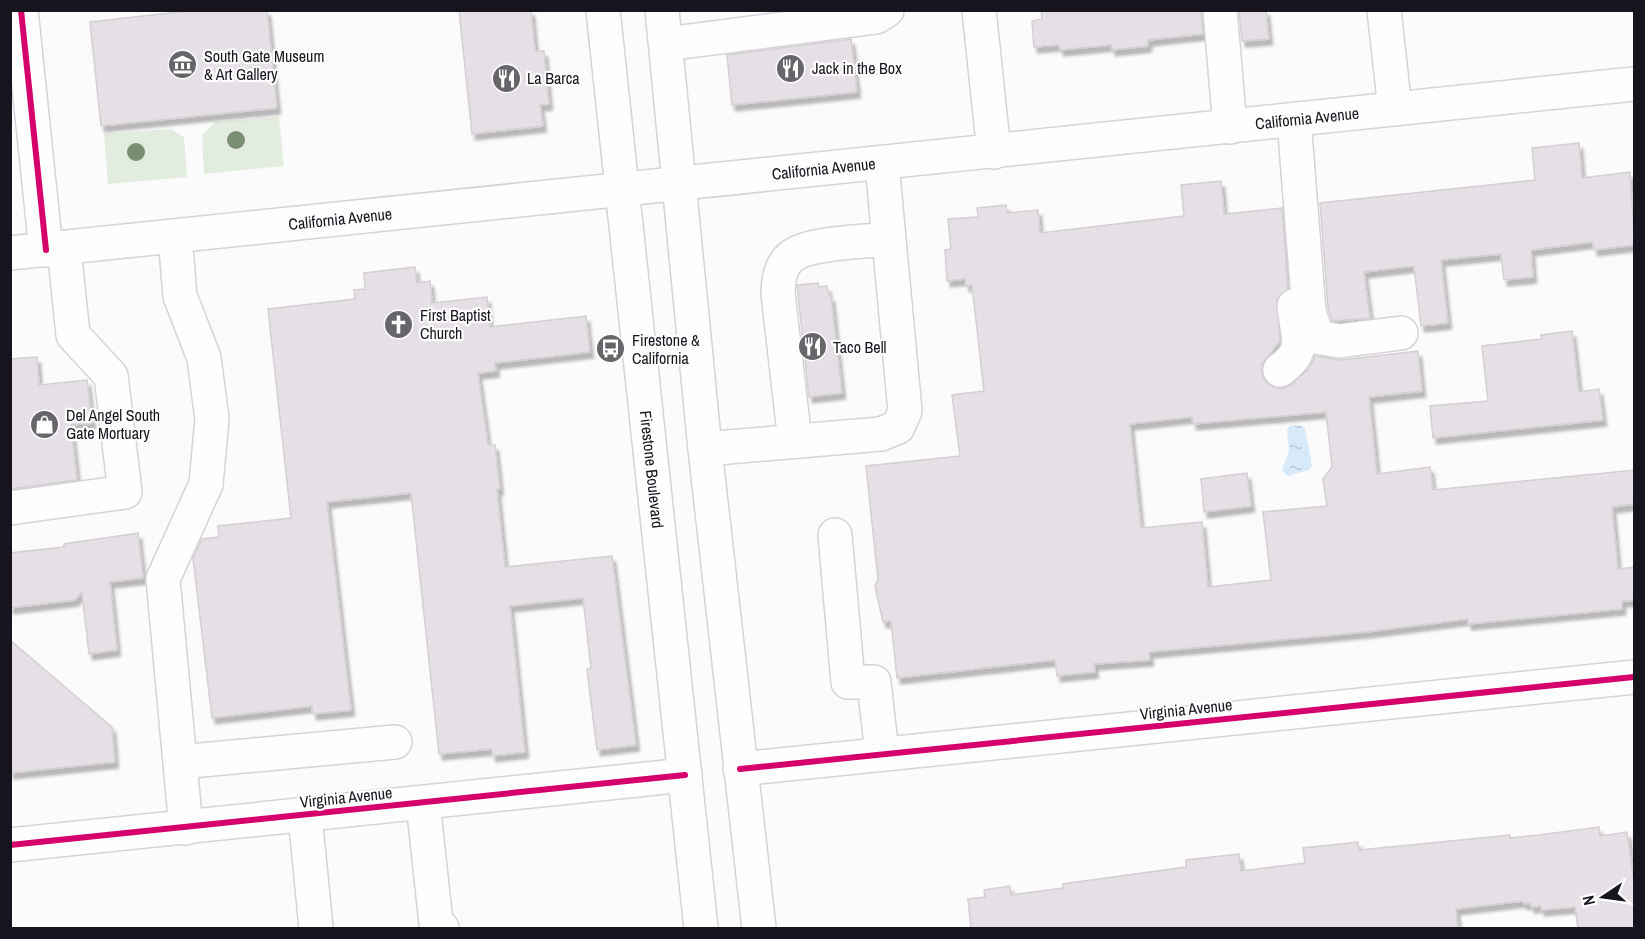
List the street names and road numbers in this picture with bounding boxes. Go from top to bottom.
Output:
street label: California Avenue [1254,102,1360,134]
street label: California Avenue [771,152,877,185]
street label: California Avenue [287,202,393,235]
street label: Firestone Boulevard [635,409,669,529]
street label: Virginia Avenue [1139,693,1233,725]
street label: Virginia Avenue [299,781,393,813]

